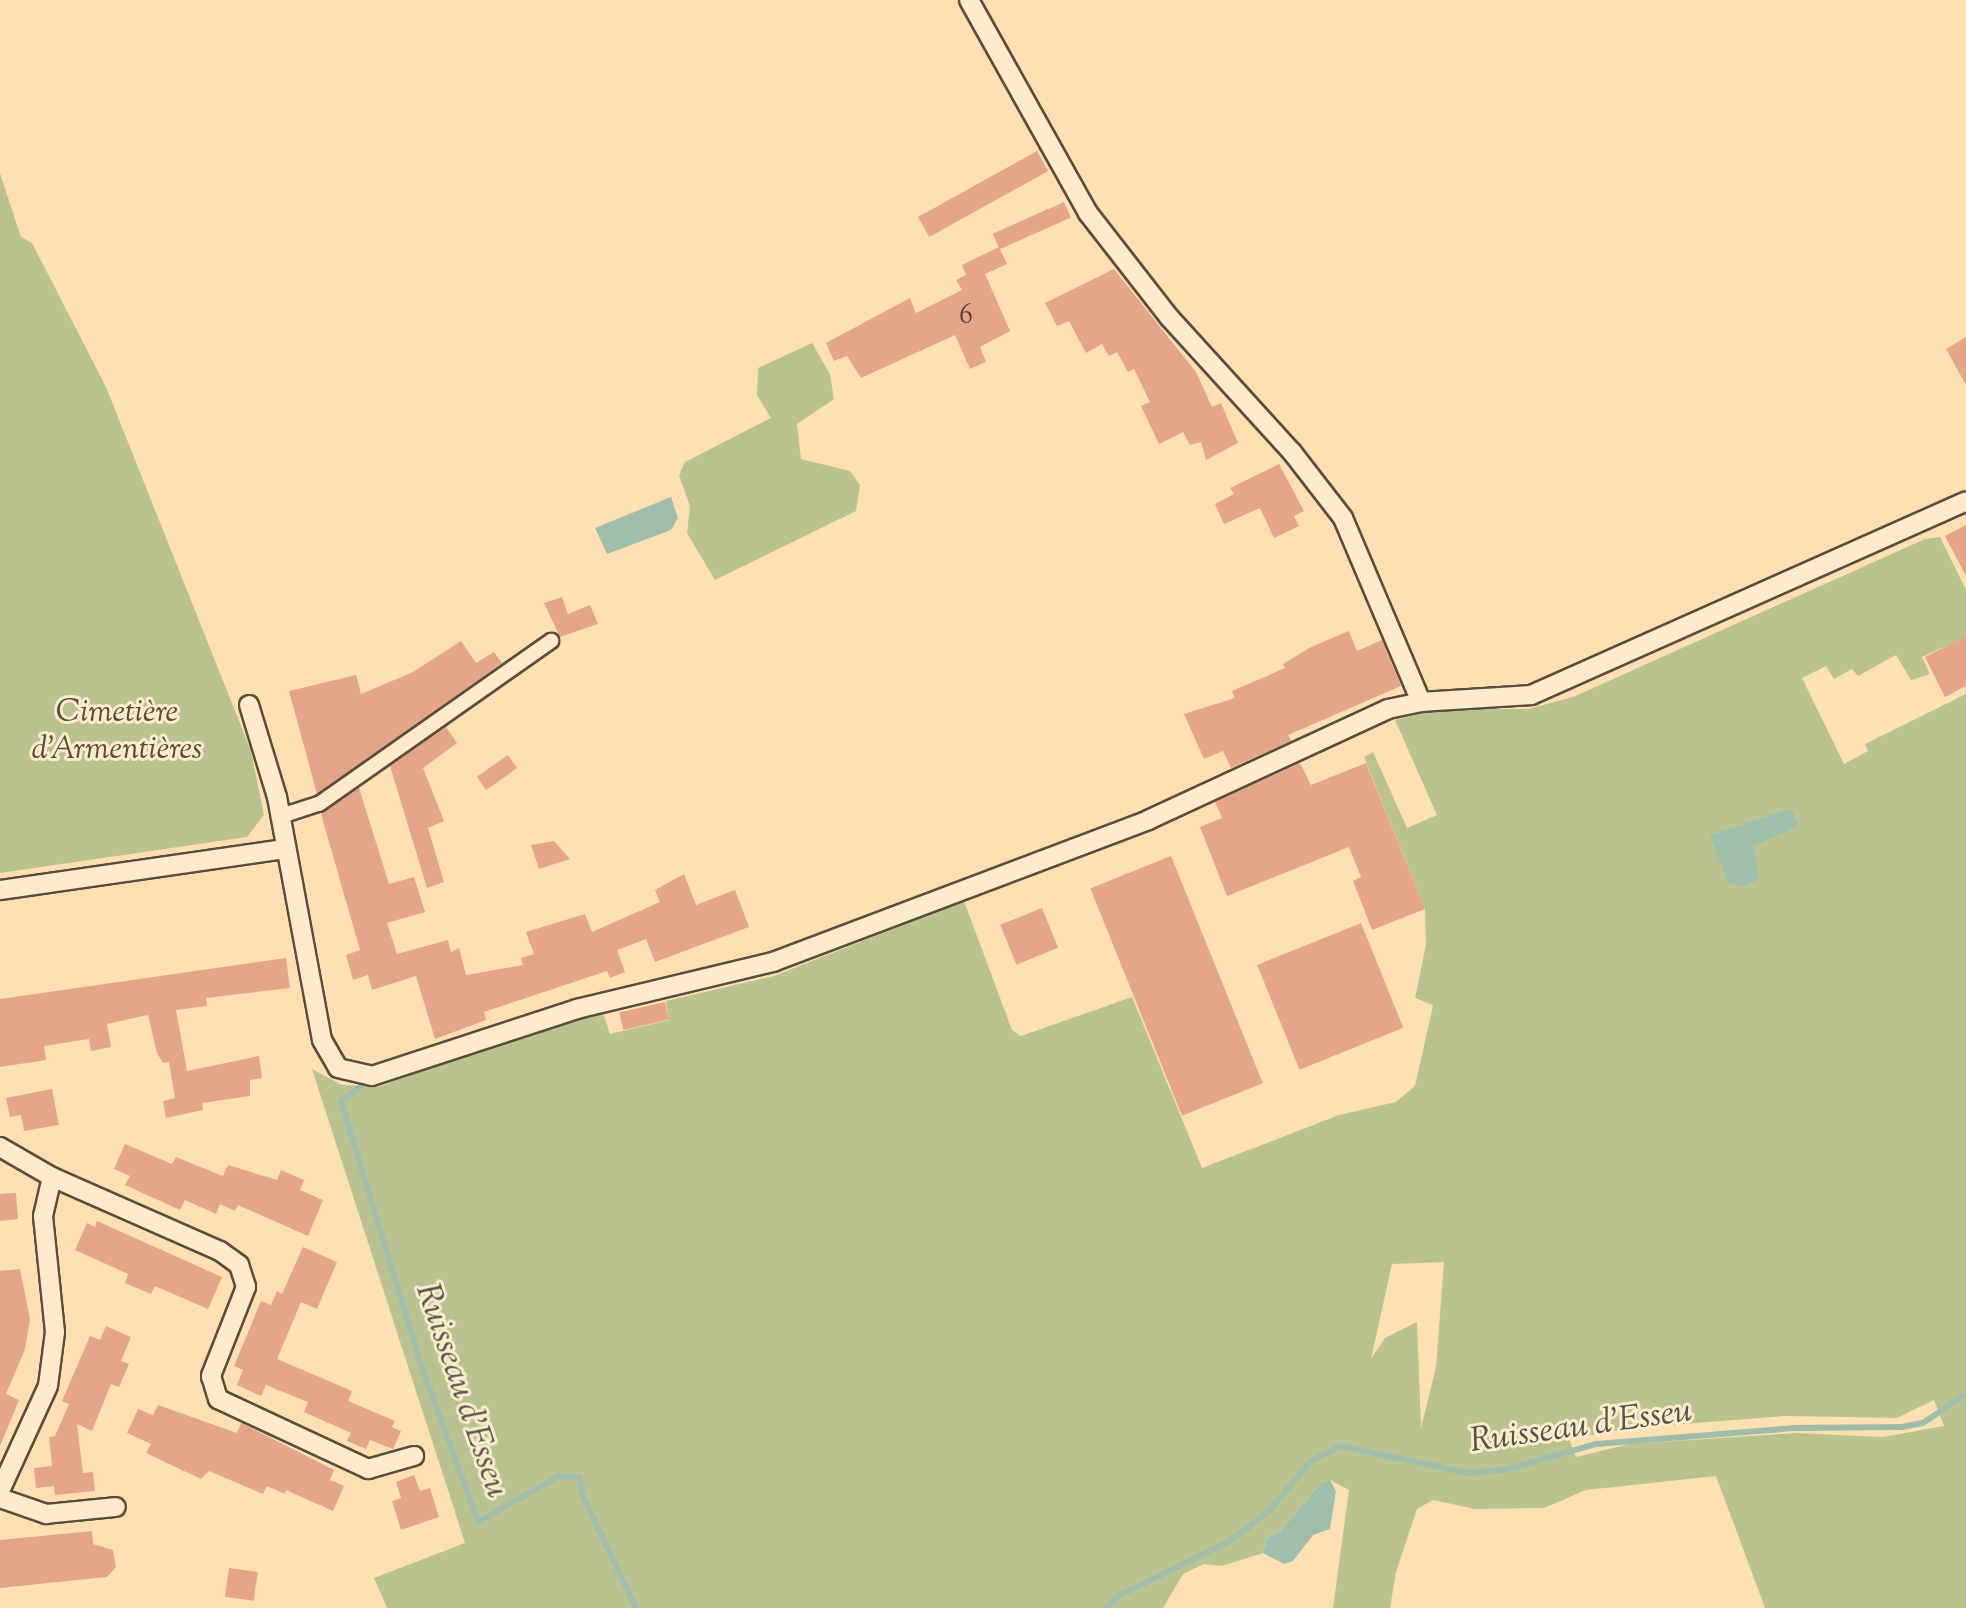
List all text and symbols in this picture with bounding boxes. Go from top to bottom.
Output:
house number: 6 [959,299,973,333]
park label: Cimetière d'Armentières [32,695,202,770]
water label: Ruisseau d'Esseu [405,1279,517,1503]
water label: Ruisseau d'Esseu [1467,1391,1695,1463]

